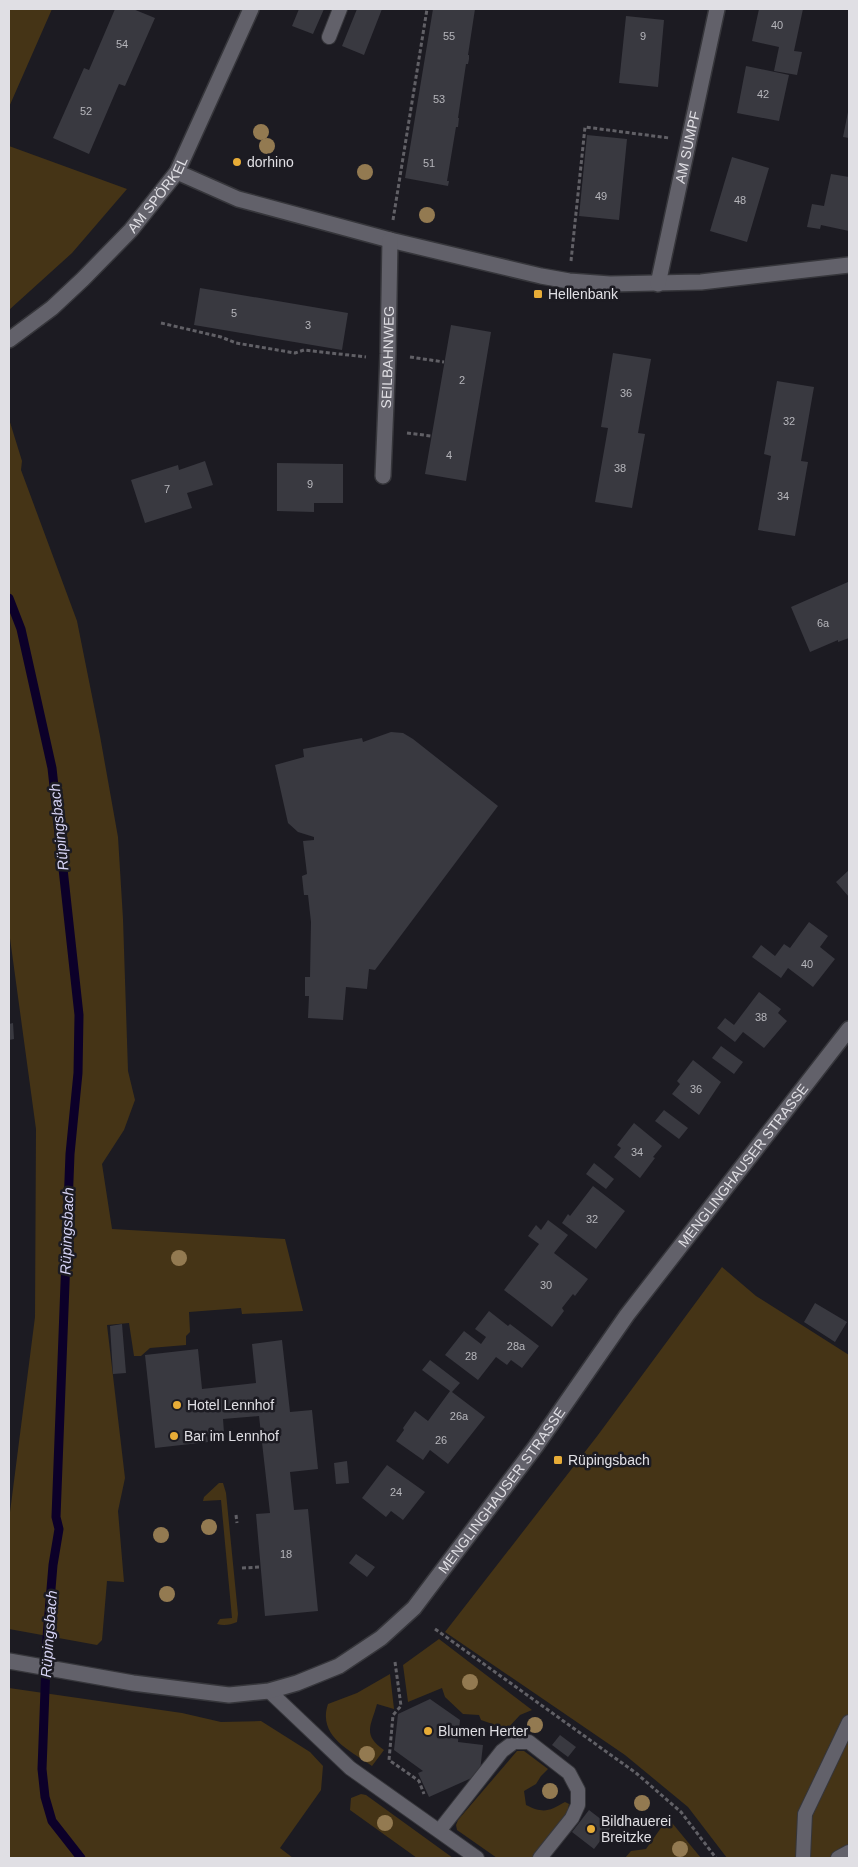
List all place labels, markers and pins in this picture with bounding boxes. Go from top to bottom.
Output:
place label: dorhino [247,154,294,170]
marker: dorhino [231,156,243,168]
place label: Hellenbank [548,286,619,302]
marker: Hellenbank [532,288,544,300]
place label: Hotel Lennhof [187,1397,274,1413]
marker: Hotel Lennhof [171,1399,183,1411]
place label: Bar im Lennhof [184,1428,279,1444]
marker: Bar im Lennhof [168,1430,180,1442]
place label: Rüpingsbach [568,1452,650,1468]
marker: Rüpingsbach [552,1454,564,1466]
place label: Blumen Herter [438,1723,529,1739]
marker: Blumen Herter [422,1725,434,1737]
place label: Bildhauerei Breitzke [601,1813,671,1845]
marker: Bildhauerei Breitzke [585,1823,597,1835]

